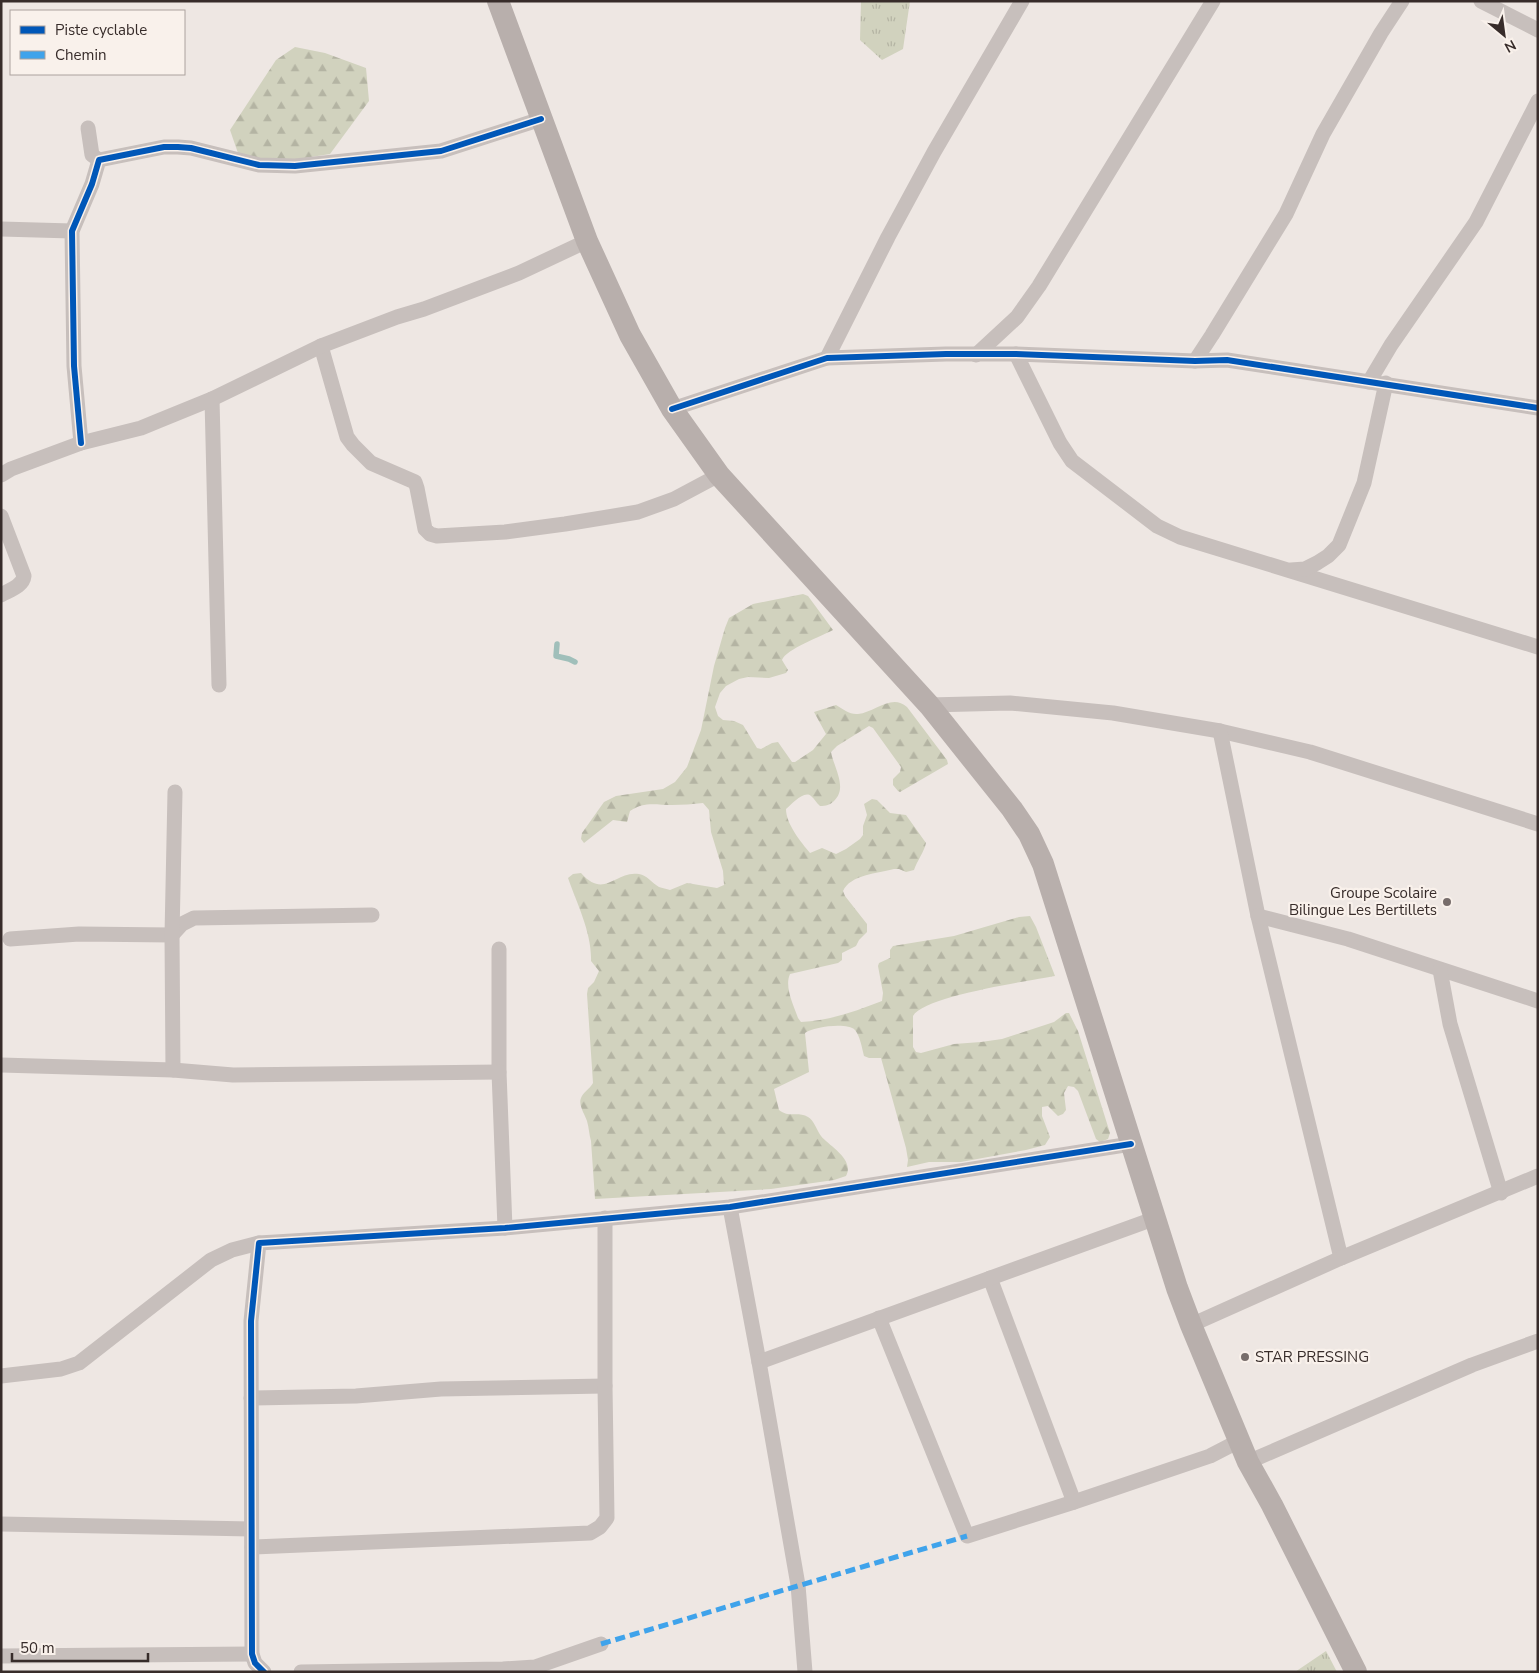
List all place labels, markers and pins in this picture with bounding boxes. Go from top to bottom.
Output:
place label: Groupe Scolaire Bilingue Les Bertillets [1289,883,1437,920]
marker: Groupe Scolaire Bilingue Les Bertillets [1441,896,1453,908]
place label: STAR PRESSING [1255,1347,1369,1367]
marker: STAR PRESSING [1239,1351,1251,1363]

